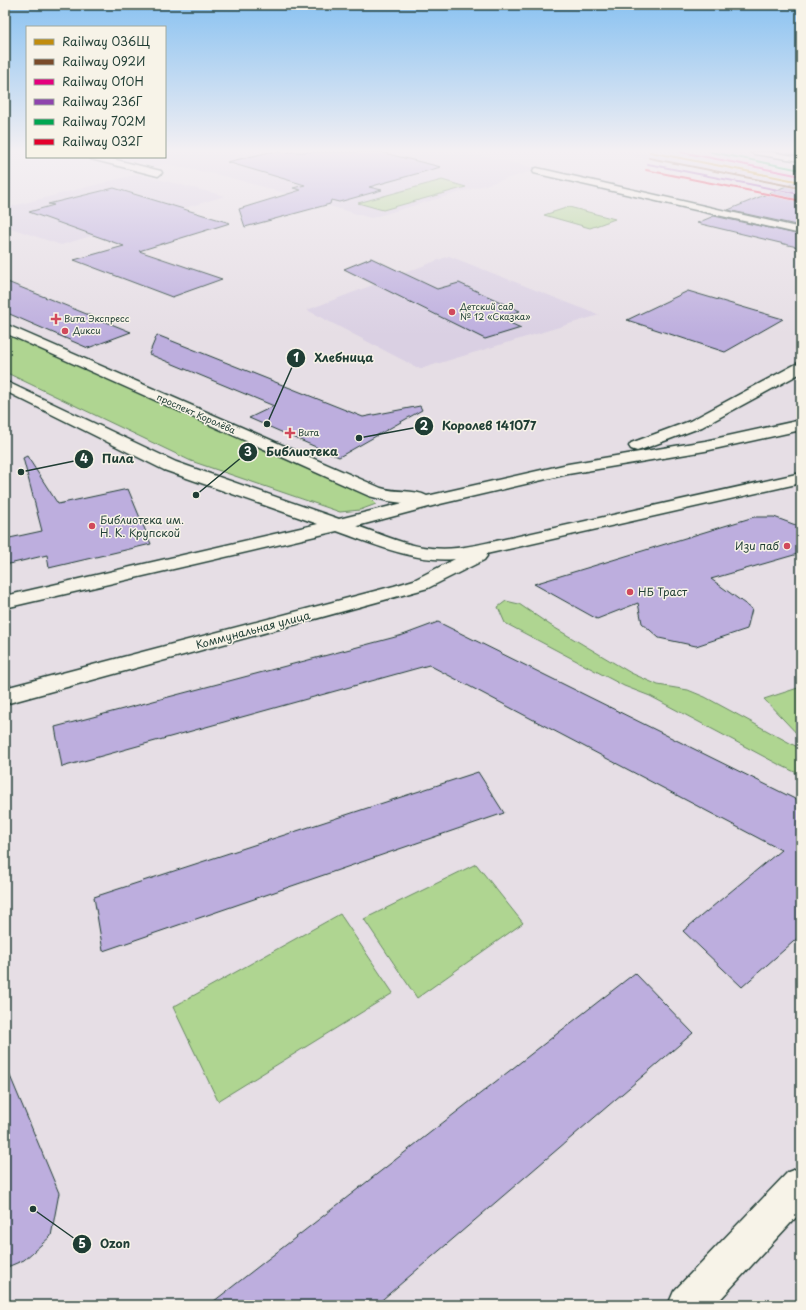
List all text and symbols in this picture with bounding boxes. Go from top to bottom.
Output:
legend [26,26,166,158]
text: Railway 036Щ [62,32,150,50]
text: Railway 092И [62,52,145,70]
text: Railway 010Н [62,72,144,90]
text: Railway 236Г [62,92,143,110]
text: Railway 702М [62,112,146,130]
text: Railway 032Г [62,132,143,150]
place label: Детский сад № 12 «Сказка» [459,299,530,323]
marker: Детский сад № 12 «Сказка» [447,307,457,317]
place label: Вита Экспресс [64,311,130,325]
marker: Вита Экспресс [51,314,61,324]
place label: Дикси [72,323,101,337]
marker: Дикси [60,326,70,336]
callout: Хлебница [286,346,381,370]
text: 1 [293,348,299,366]
text: Хлебница [314,348,374,366]
street label: проспект Королёва [155,389,239,437]
callout: Королев 141077 [414,414,545,438]
text: 2 [420,416,429,434]
text: Королев 141077 [442,416,537,434]
place label: Вита [298,425,320,439]
marker: Вита [285,428,295,438]
callout: Библиотека [238,440,346,464]
text: 3 [244,442,252,460]
text: Библиотека [266,442,338,460]
callout: Пила [74,447,142,471]
text: 4 [80,449,88,467]
text: Пила [102,449,135,467]
place label: Библиотека им. Н. К. Крупской [100,511,184,541]
marker: Библиотека им. Н. К. Крупской [87,521,97,531]
place label: Изи паб [735,537,780,554]
marker: Изи паб [782,541,792,551]
place label: НБ Траст [638,583,688,600]
marker: НБ Траст [625,587,635,597]
street label: Коммунальная улица [194,606,312,653]
callout: Ozon [72,1232,138,1256]
text: 5 [78,1234,86,1252]
text: Ozon [100,1234,130,1252]

